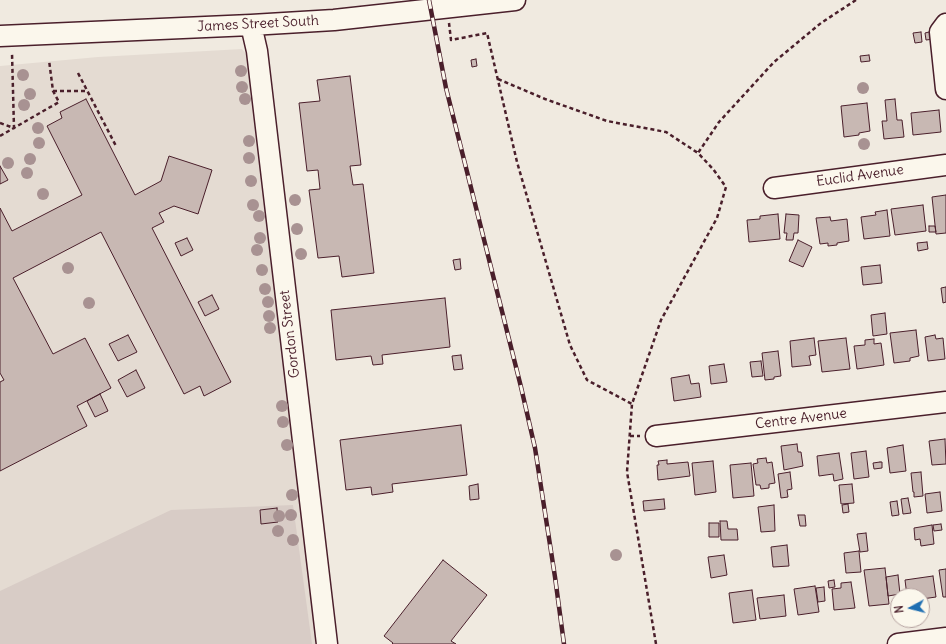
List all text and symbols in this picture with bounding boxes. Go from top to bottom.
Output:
street label: James Street South [197,12,319,36]
street label: Euclid Avenue [815,162,905,190]
street label: Gordon Street [276,289,304,379]
street label: Centre Avenue [754,405,848,433]
north arrow [890,588,930,628]
text: N [892,605,906,614]

